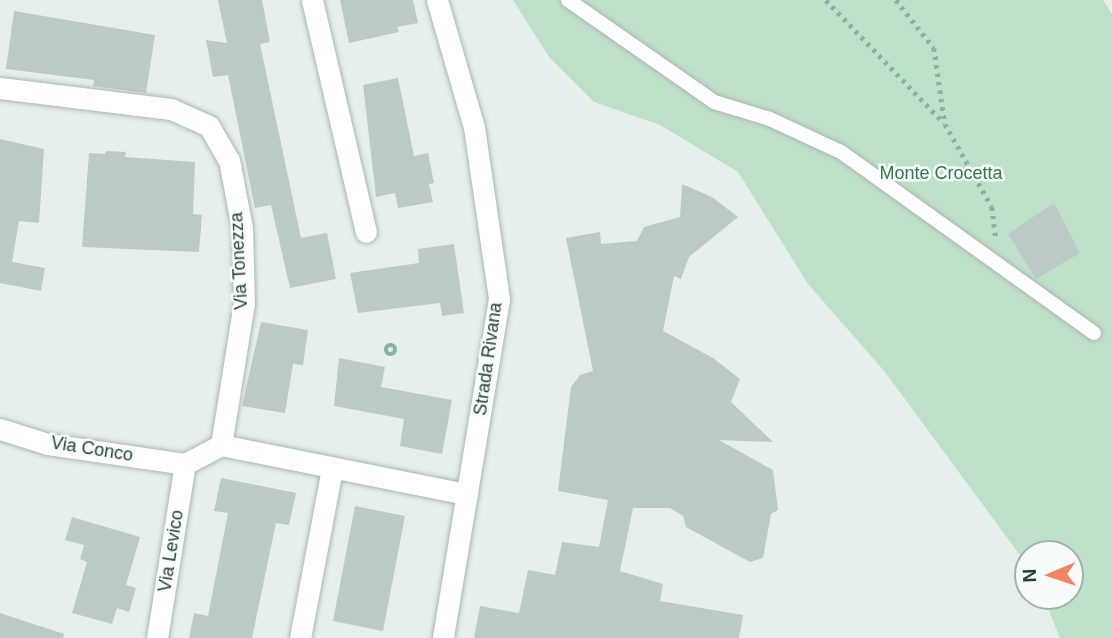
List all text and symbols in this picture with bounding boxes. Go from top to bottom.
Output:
park label: Monte Crocetta [879,162,1003,184]
street label: Via Tonezza [226,212,252,310]
street label: Strada Rivana [469,301,507,417]
street label: Via Conco [49,432,135,466]
street label: Via Levico [154,508,188,594]
north arrow [1014,540,1084,610]
text: N [1019,568,1040,583]

